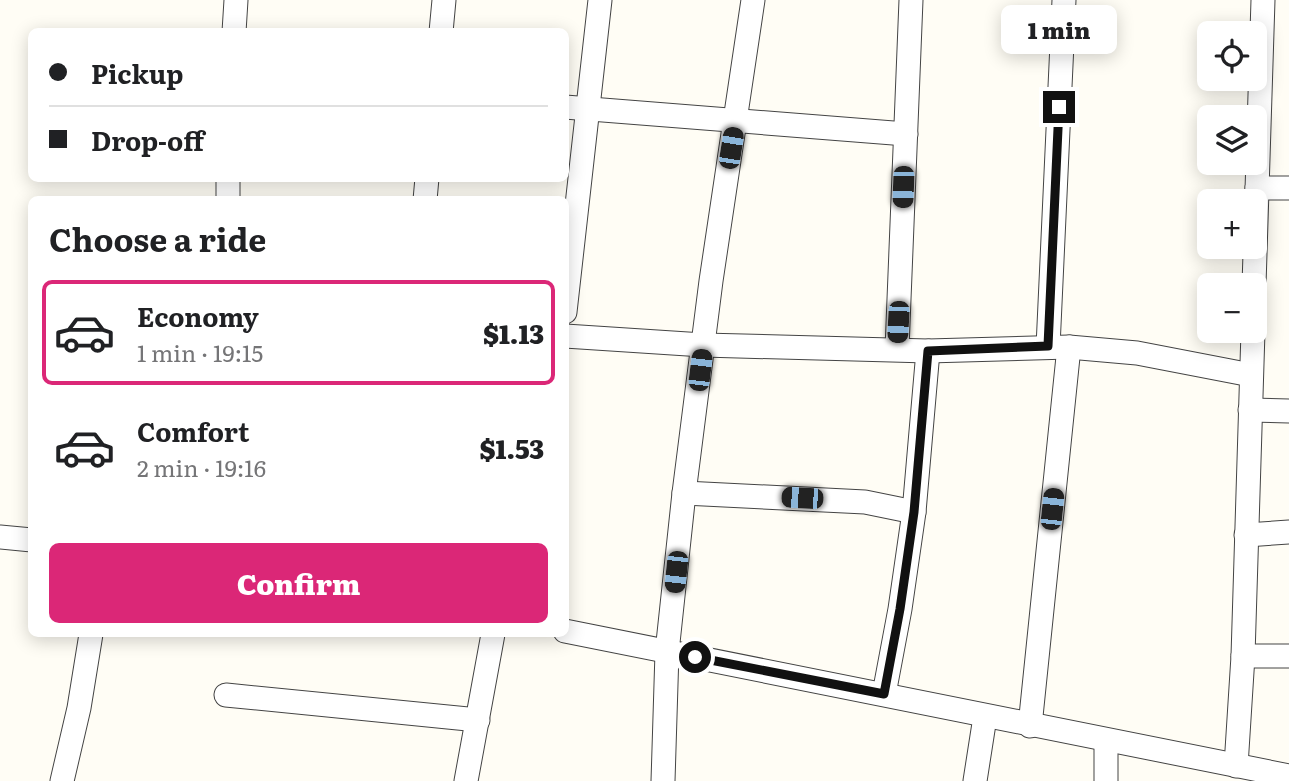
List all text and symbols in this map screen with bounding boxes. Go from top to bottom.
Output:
callout: 1 min [1001,6,1117,55]
text: 1 min [1028,12,1090,46]
map controls [1197,21,1267,343]
button: locate [1197,21,1267,91]
text: Pickup [91,53,183,92]
route end [1043,91,1075,123]
button: layers [1197,105,1267,175]
text: Drop-off [91,120,204,159]
car [718,126,745,170]
car [892,166,915,208]
button: + [1197,189,1267,259]
text: Choose a ride [49,214,266,262]
button: − [1197,273,1267,343]
text: Economy [137,296,259,335]
car [887,300,910,344]
icon: car [53,301,116,364]
text: $1.13 [483,313,544,352]
text: 1 min · 19:15 [137,335,263,369]
car [688,348,713,392]
text: Comfort [137,411,249,450]
icon: car [53,416,116,479]
text: $1.53 [480,428,544,467]
text: 2 min · 19:16 [137,450,266,484]
car [781,486,824,510]
car [1040,487,1065,531]
button: Confirm [49,543,548,623]
car [664,550,689,594]
route start [679,641,711,673]

